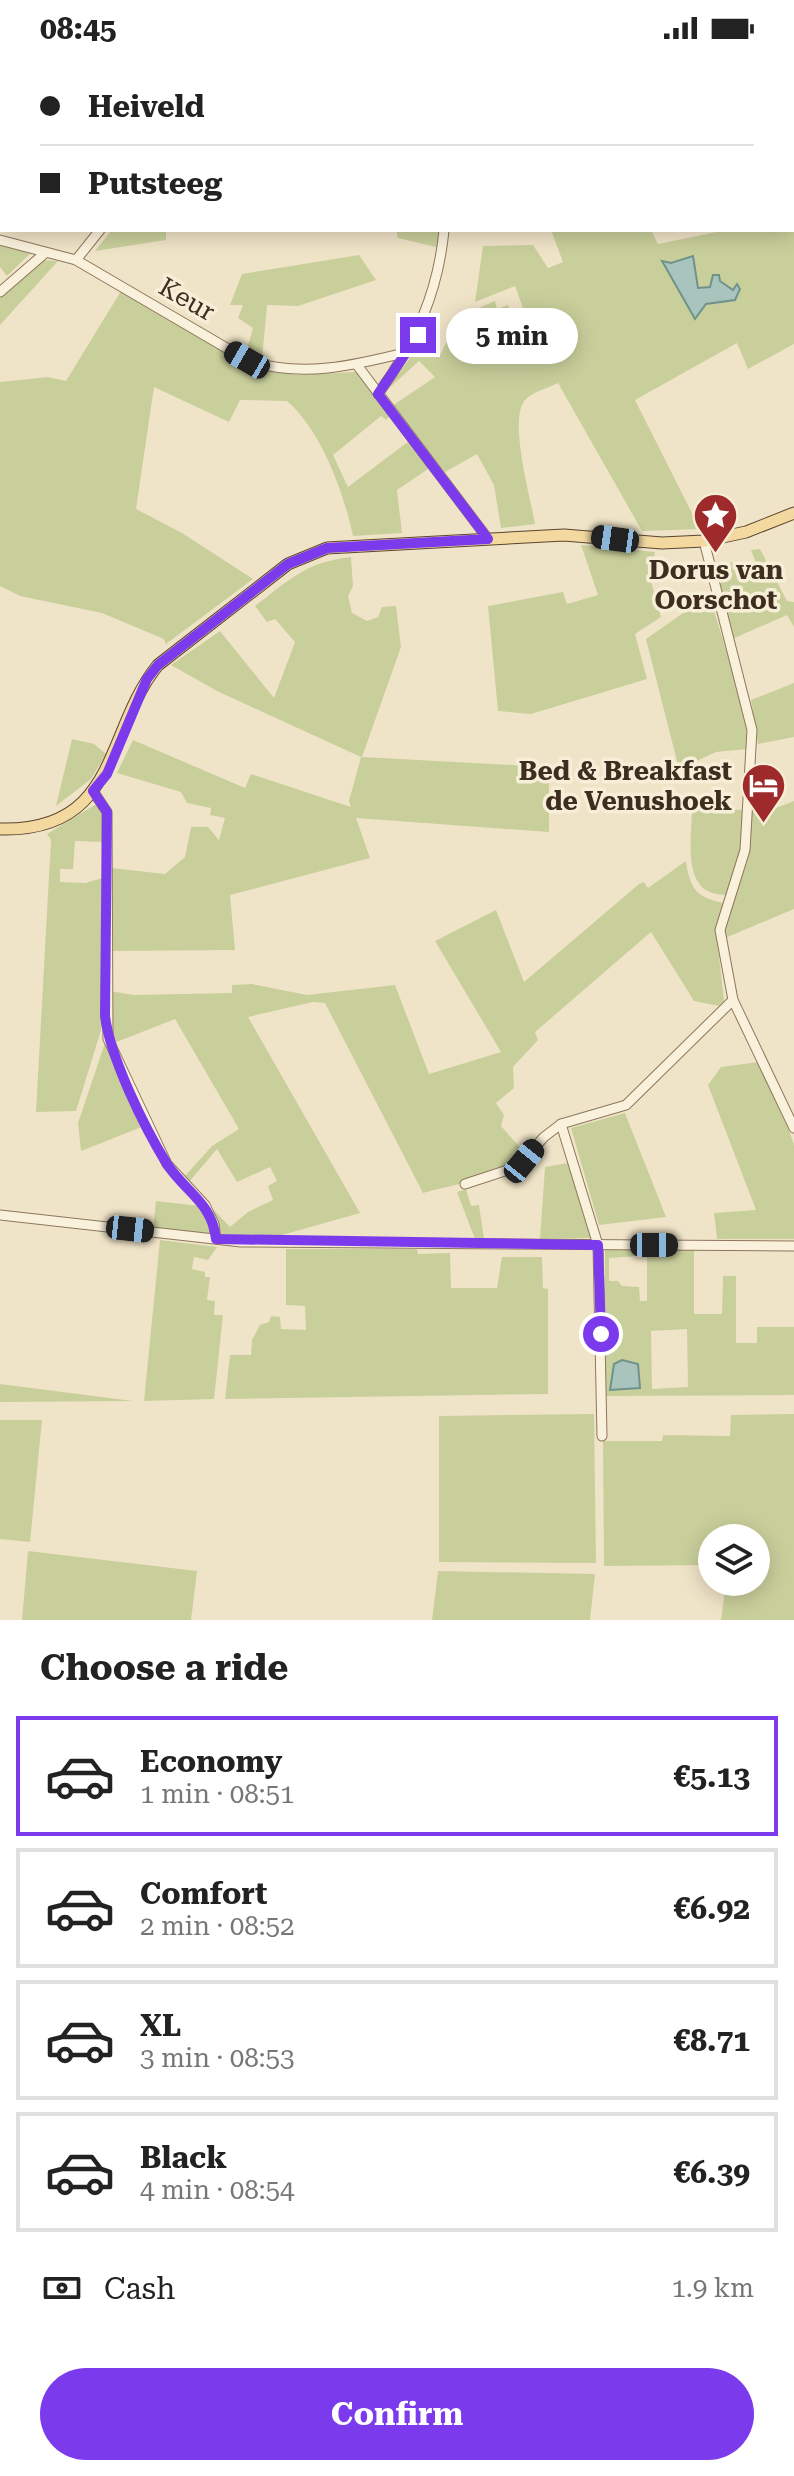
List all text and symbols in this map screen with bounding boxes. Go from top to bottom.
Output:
text: 08:45 [40,11,117,46]
text: Heiveld [88,89,204,124]
text: Putsteeg [88,166,222,201]
street label: Keur [154,271,221,327]
callout: 5 min [446,307,578,363]
route end [400,317,436,353]
text: 5 min [476,321,548,351]
car [220,338,274,382]
place icon: Dorus van Oorschot [692,491,740,554]
car [590,524,640,554]
place label: Dorus van Oorschot [649,555,783,615]
place label: Bed & Breakfast de Venushoek [519,756,732,816]
hotel icon: Bed & Breakfast de Venushoek [739,762,787,825]
car [500,1135,548,1187]
car [105,1215,155,1243]
car [630,1233,678,1257]
route start [583,1316,619,1352]
map controls [698,1524,770,1596]
button: layers [698,1524,770,1596]
text: Choose a ride [40,1647,288,1689]
icon: car [44,1740,116,1812]
text: Economy [140,1744,282,1779]
text: €5.13 [673,1759,750,1794]
text: 1 min · 08:51 [140,1779,295,1809]
icon: car [44,1872,116,1944]
text: Comfort [140,1876,267,1911]
text: €6.92 [673,1891,750,1926]
text: 2 min · 08:52 [140,1911,295,1941]
icon: car [44,2004,116,2076]
text: XL [140,2008,181,2043]
text: €8.71 [673,2023,750,2058]
text: 3 min · 08:53 [140,2043,295,2073]
icon: car [44,2136,116,2208]
text: Black [140,2140,227,2175]
text: €6.39 [673,2155,750,2190]
text: 4 min · 08:54 [140,2175,295,2205]
icon: cash [40,2266,84,2310]
text: Cash [104,2271,175,2306]
text: 1.9 km [671,2273,754,2303]
button: Confirm [40,2368,754,2460]

